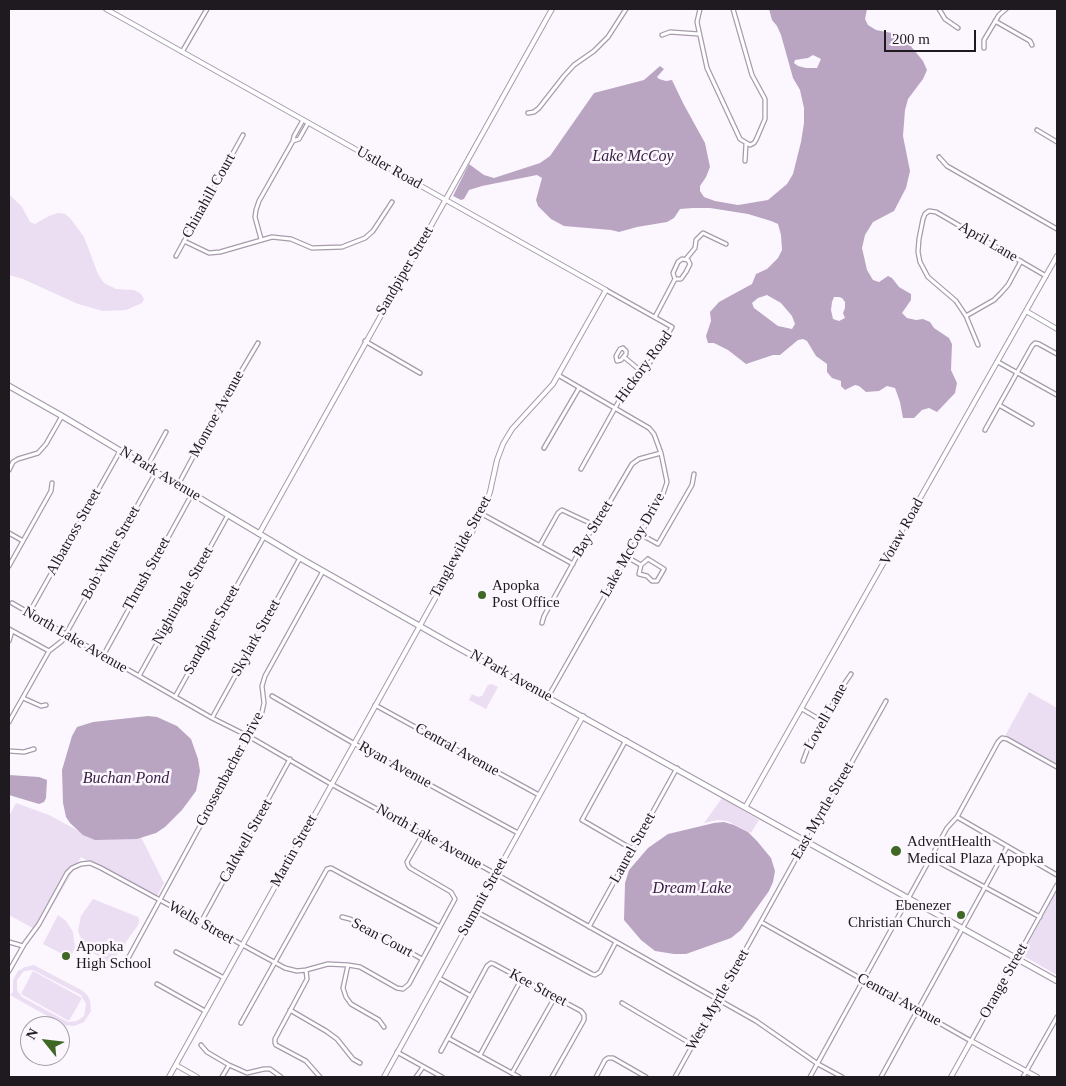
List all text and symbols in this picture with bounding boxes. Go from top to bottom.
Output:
scale bar [886,20,978,52]
text: 200 m [892,31,930,47]
street label: Ustler Road [353,143,425,193]
water label: Lake McCoy [592,147,674,167]
street label: Chinahill Court [178,151,240,241]
street label: April Lane [955,218,1021,266]
street label: Sandpiper Street [372,223,438,319]
street label: Hickory Road [612,328,676,406]
street label: Monroe Avenue [186,367,248,461]
street label: N Park Avenue [116,443,204,505]
street label: Albatross Street [43,486,105,578]
street label: Lake McCoy Drive [597,490,669,600]
street label: Tanglewilde Street [427,493,495,601]
street label: Votaw Road [876,496,928,568]
street label: Bay Street [569,497,617,561]
street label: Bob White Street [78,503,144,603]
street label: Thrush Street [119,534,175,614]
street label: Nightingale Street [149,544,217,648]
place label: Apopka Post Office [492,577,560,612]
street label: Sandpiper Street [180,582,244,678]
marker: Apopka Post Office [476,589,488,601]
street label: Skylark Street [227,596,285,680]
street label: North Lake Avenue [19,603,131,677]
street label: N Park Avenue [467,646,555,706]
street label: Lovell Lane [800,681,852,753]
street label: Grossenbacher Drive [192,709,268,829]
street label: Central Avenue [412,719,502,781]
street label: Ryan Avenue [356,738,434,792]
street label: East Myrtle Street [788,759,858,863]
water label: Buchan Pond [83,769,169,789]
street label: Caldwell Street [216,796,276,886]
street label: North Lake Avenue [373,801,485,873]
street label: Laurel Street [606,810,660,886]
street label: Martin Street [267,812,321,890]
place label: AdventHealth Medical Plaza Apopka [907,833,1044,868]
marker: AdventHealth Medical Plaza Apopka [889,844,903,858]
street label: Summit Street [454,855,512,939]
water label: Dream Lake [653,879,731,899]
place label: Ebenezer Christian Church [848,897,951,932]
street label: Wells Street [165,898,237,948]
marker: Ebenezer Christian Church [955,909,967,921]
street label: Sean Court [348,914,416,962]
place label: Apopka High School [76,938,151,973]
street label: Orange Street [976,940,1032,1022]
street label: West Myrtle Street [683,946,753,1054]
marker: Apopka High School [60,950,72,962]
street label: Kee Street [506,965,570,1011]
street label: Central Avenue [854,969,944,1031]
north arrow [20,1016,70,1066]
text: N [23,1026,41,1042]

